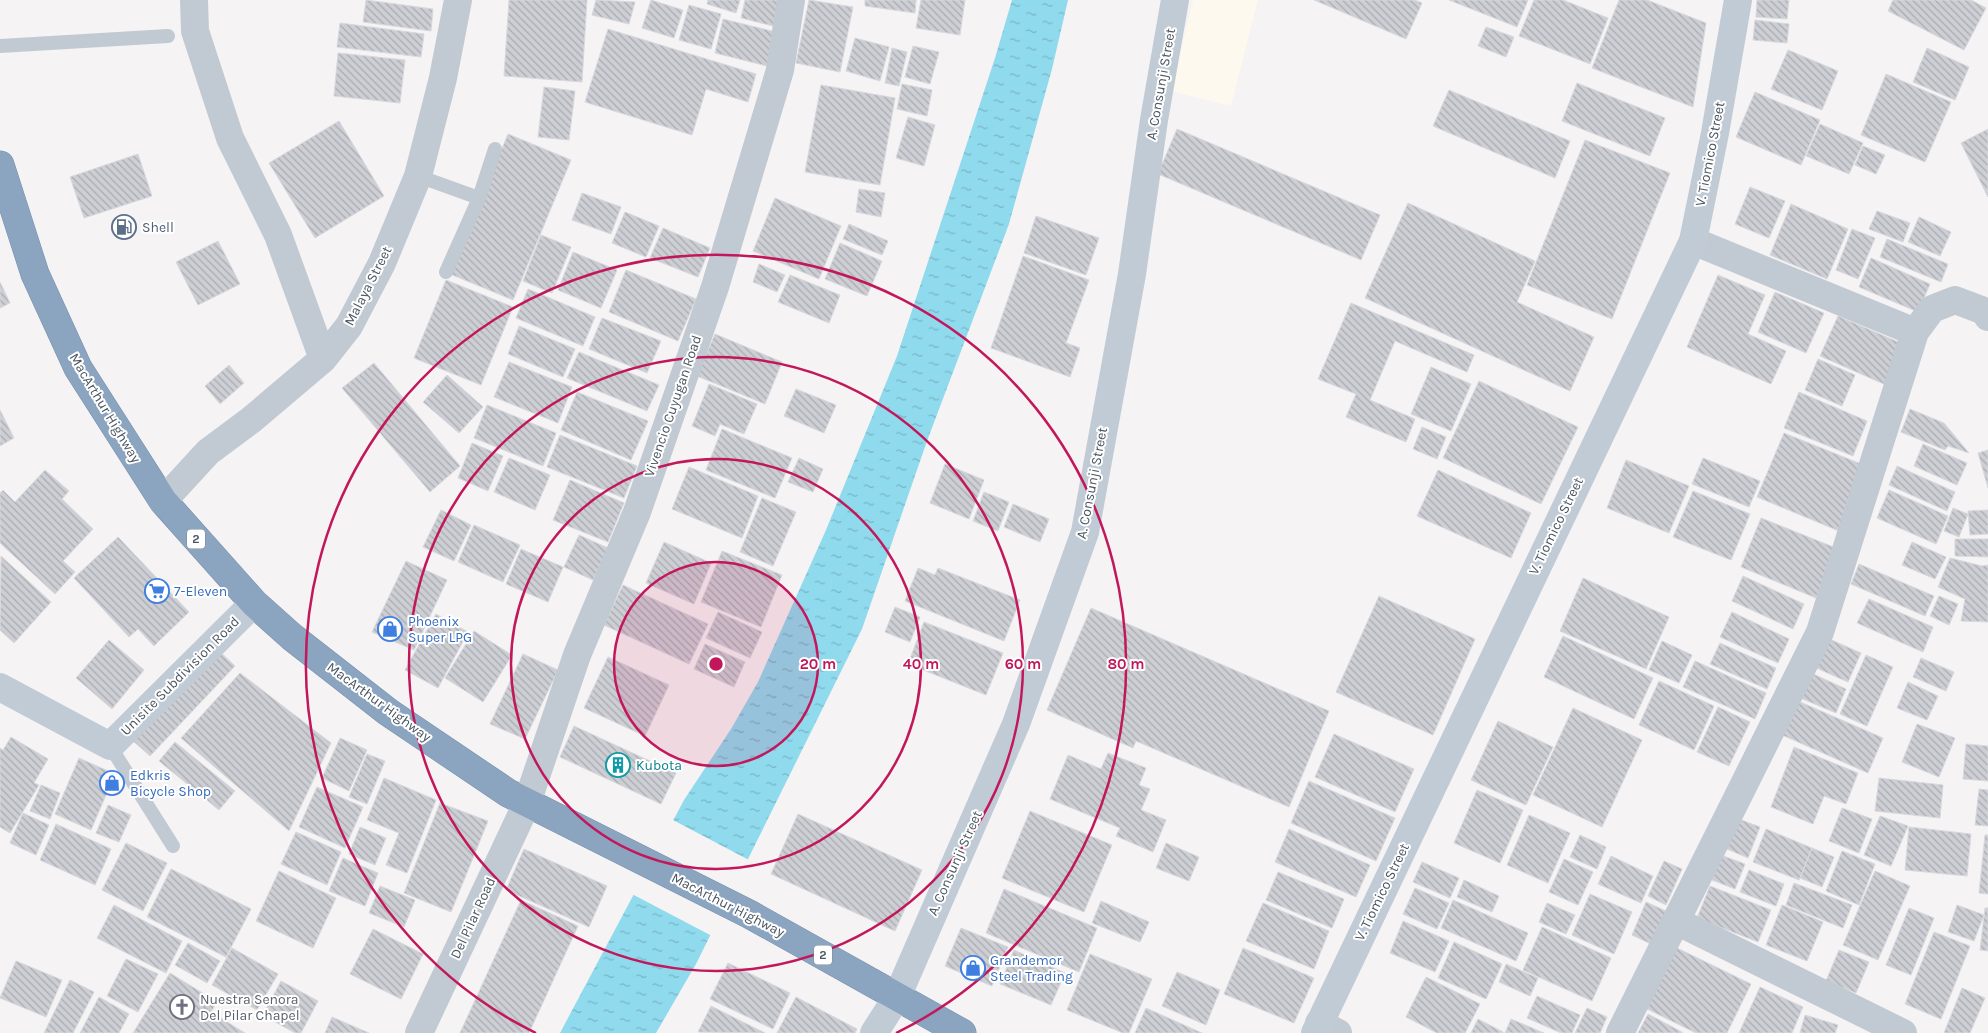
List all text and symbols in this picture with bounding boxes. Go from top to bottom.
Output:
street label: A. Consunji Street [1143,27,1179,141]
street label: V. Tiomico Street [1692,100,1728,208]
fuel station icon: Shell [111,214,137,240]
place label: Shell [142,219,174,236]
street label: Malaya Street [341,243,395,329]
street label: Vivencio Cuyugan Road [641,333,705,479]
street label: MacArthur Highway [66,350,145,466]
street label: A. Consunji Street [1073,426,1111,540]
street label: V. Tiomico Street [1525,474,1587,578]
road number: 2 [187,530,205,548]
supermarket icon: 7-Eleven [144,578,170,604]
place label: 7-Eleven [174,583,227,600]
street label: Unisite Subdivision Road [117,613,243,739]
place label: Phoenix Super LPG [408,613,472,646]
shop icon: Phoenix Super LPG [377,616,403,642]
centre of rings [707,655,725,673]
text: 20 m [800,655,836,673]
text: 40 m [903,655,939,673]
text: 60 m [1005,655,1041,673]
text: 80 m [1107,655,1145,673]
street label: MacArthur Highway [324,658,435,746]
building icon: Kubota [605,752,631,778]
place label: Kubota [636,757,682,774]
place label: Edkris Bicycle Shop [130,767,211,800]
shop icon: Edkris Bicycle Shop [99,770,125,796]
street label: A. Consunji Street [924,808,986,918]
street label: V. Tiomico Street [1351,840,1413,944]
street label: MacArthur Highway [669,869,788,941]
street label: Del Pilar Road [447,875,499,961]
road number: 2 [814,946,832,964]
place label: Grandemor Steel Trading [990,952,1073,985]
shop icon: Grandemor Steel Trading [960,955,986,981]
place label: Nuestra Senora Del Pilar Chapel [200,991,300,1024]
church icon: Nuestra Senora Del Pilar Chapel [169,994,195,1020]

